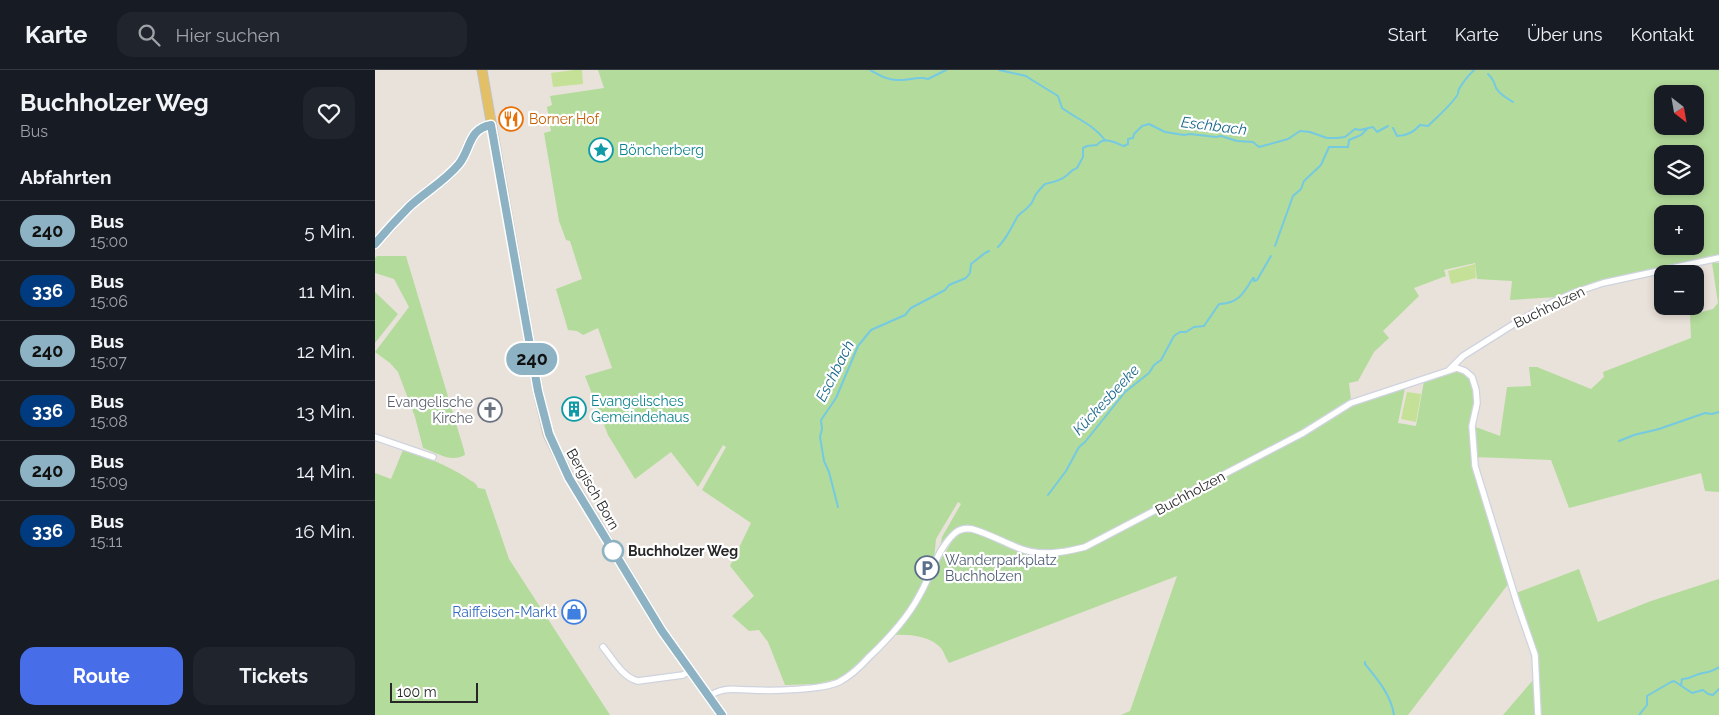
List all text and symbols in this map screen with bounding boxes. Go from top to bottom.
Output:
search box [117,12,467,57]
text: Karte [25,20,87,49]
icon: search [135,21,163,49]
text: Hier suchen [175,24,280,46]
text: Start [1388,24,1427,45]
text: Karte [1455,24,1499,45]
text: Über uns [1527,24,1602,45]
text: Kontakt [1630,24,1694,45]
north arrow [1654,85,1704,135]
map controls [1654,85,1704,315]
button: heart [303,87,355,139]
text: Buchholzer Weg [20,88,209,117]
restaurant icon: Borner Hof [498,106,524,132]
place label: Borner Hof [529,111,601,127]
water label: Eschbach [1180,113,1248,139]
text: Bus [20,122,48,141]
place icon: Böncherberg [588,137,614,163]
place label: Böncherberg [619,142,704,158]
button: layers [1654,145,1704,195]
text: Abfahrten [20,166,111,188]
button: + [1654,205,1704,255]
text: Bus [90,210,124,232]
text: 240 [32,220,63,241]
text: 5 Min. [304,220,355,242]
text: 15:00 [90,232,128,251]
button: − [1654,265,1704,315]
text: Bus [90,270,124,292]
text: 336 [32,280,63,301]
text: 11 Min. [298,280,355,302]
street label: Buchholzen [1511,283,1587,331]
text: 15:06 [90,292,128,311]
text: Bus [90,330,124,352]
water label: Eschbach [812,337,858,405]
text: 240 [32,340,63,361]
text: 12 Min. [297,340,355,362]
line badge: 240 [503,343,561,375]
text: 240 [516,348,548,369]
text: 15:07 [90,352,127,371]
water label: Kückesbeeke [1069,361,1143,439]
text: Bus [90,390,124,412]
place label: Evangelisches Gemeindehaus [591,393,690,425]
place label: Evangelische Kirche [387,394,473,426]
building icon: Evangelisches Gemeindehaus [561,396,587,422]
church icon: Evangelische Kirche [477,397,503,423]
text: 336 [32,400,63,421]
text: 13 Min. [296,400,355,422]
text: 15:08 [90,412,128,431]
street label: Bergisch Born [563,446,623,532]
text: Bus [90,450,124,472]
text: 240 [32,460,63,481]
text: 14 Min. [296,460,355,482]
street label: Buchholzen [1152,468,1228,518]
text: 15:09 [90,472,128,491]
text: Bus [90,510,124,532]
text: 336 [32,520,63,541]
text: 16 Min. [295,520,355,542]
text: 15:11 [90,532,122,551]
marker: Buchholzer Weg [602,540,624,562]
place label: Buchholzer Weg [628,543,738,559]
place label: Wanderparkplatz Buchholzen [945,552,1057,584]
parking icon: Wanderparkplatz Buchholzen [914,555,940,581]
shop icon: Raiffeisen-Markt [561,599,587,625]
place label: Raiffeisen-Markt [452,604,557,620]
button: Route [20,647,183,705]
button: Tickets [193,647,355,705]
scale bar [390,680,477,703]
text: 100 m [397,684,437,700]

